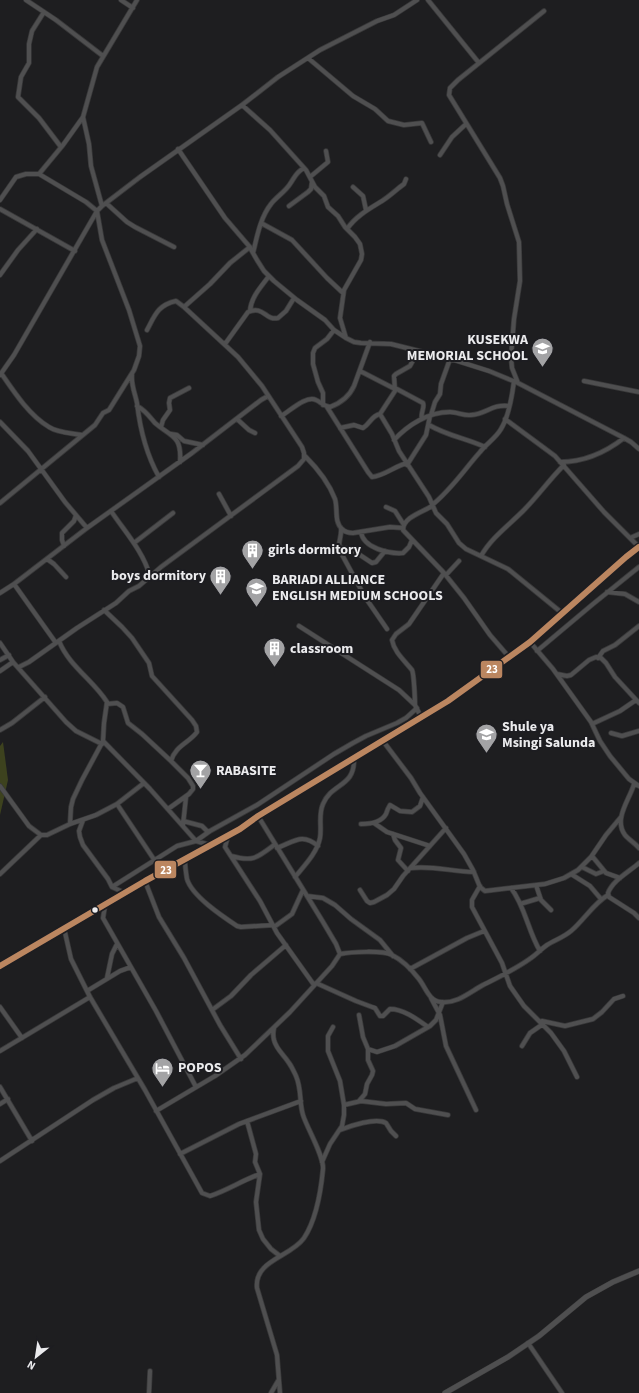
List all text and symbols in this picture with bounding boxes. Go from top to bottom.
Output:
place label: KUSEKWA MEMORIAL SCHOOL [407,330,529,366]
school or university icon: KUSEKWA MEMORIAL SCHOOL [530,335,556,368]
building icon: girls dormitory [240,537,266,570]
place label: girls dormitory [268,540,362,560]
building icon: boys dormitory [208,563,234,596]
place label: boys dormitory [111,566,207,586]
place label: BARIADI ALLIANCE ENGLISH MEDIUM SCHOOLS [272,570,443,606]
school or university icon: BARIADI ALLIANCE ENGLISH MEDIUM SCHOOLS [243,575,269,608]
building icon: classroom [262,636,288,669]
place label: classroom [290,639,353,659]
line badge: 23 [480,660,503,679]
text: 23 [486,662,498,677]
place label: Shule ya Msingi Salunda [502,717,595,753]
school or university icon: Shule ya Msingi Salunda [473,722,499,755]
bar icon: RABASITE [187,758,213,791]
place label: RABASITE [216,761,276,781]
line badge: 23 [154,860,177,879]
text: 23 [160,863,172,878]
unlabelled marker [90,905,100,915]
hotel icon: POPOS [149,1055,175,1088]
place label: POPOS [178,1058,222,1078]
north arrow [16,1337,56,1377]
text: N [24,1357,38,1374]

